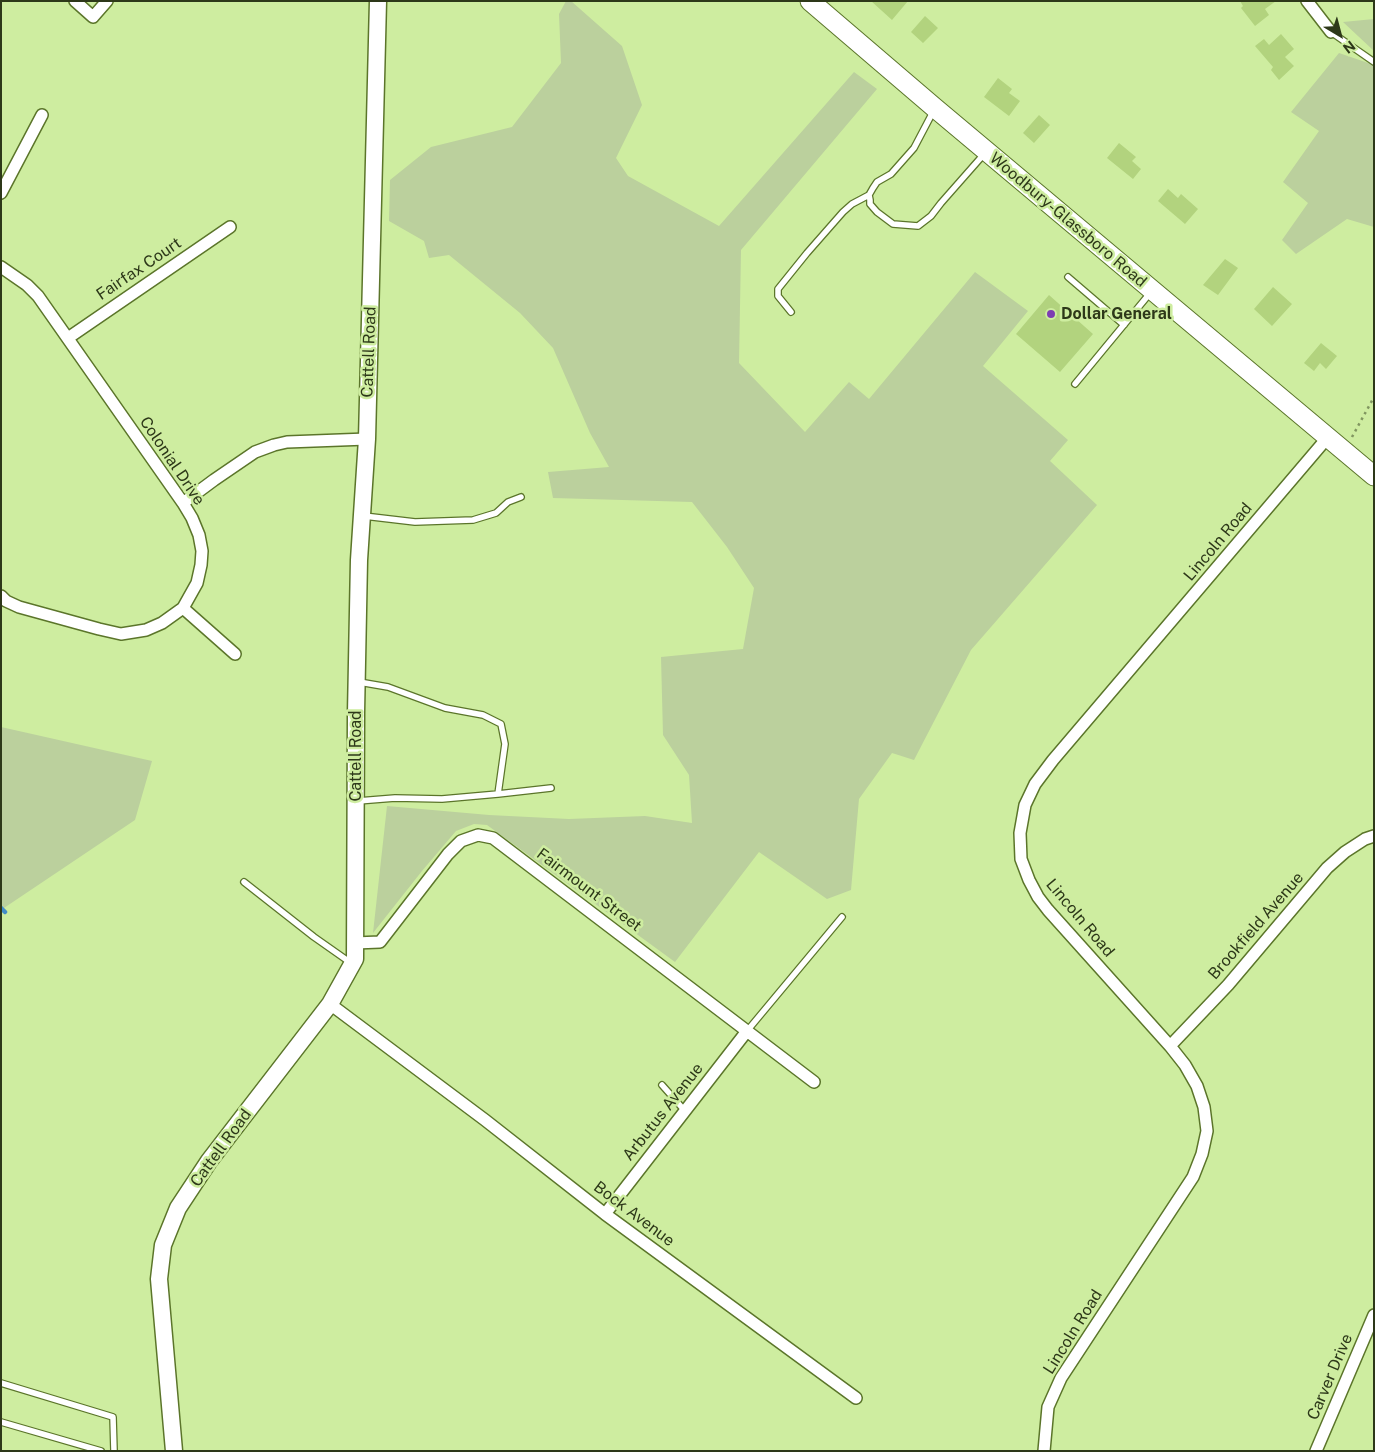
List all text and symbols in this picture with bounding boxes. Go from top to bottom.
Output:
north arrow [1315,10,1365,60]
text: N [1340,37,1358,57]
street label: Woodbury-Glassboro Road [986,149,1150,291]
street label: Fairfax Court [93,234,185,304]
place label: Dollar General [1061,304,1172,324]
street label: Cattell Road [358,306,380,398]
marker: Dollar General [1045,308,1057,320]
street label: Colonial Drive [135,413,209,509]
street label: Lincoln Road [1180,499,1256,585]
street label: Cattell Road [346,710,366,802]
street label: Fairmount Street [533,844,645,936]
street label: Brookfield Avenue [1204,868,1308,984]
street label: Lincoln Road [1042,875,1118,961]
street label: Arbutus Avenue [619,1059,707,1165]
street label: Cattell Road [186,1105,256,1191]
street label: Bock Avenue [590,1177,678,1251]
street label: Lincoln Road [1039,1286,1107,1378]
street label: Carver Drive [1303,1331,1357,1423]

